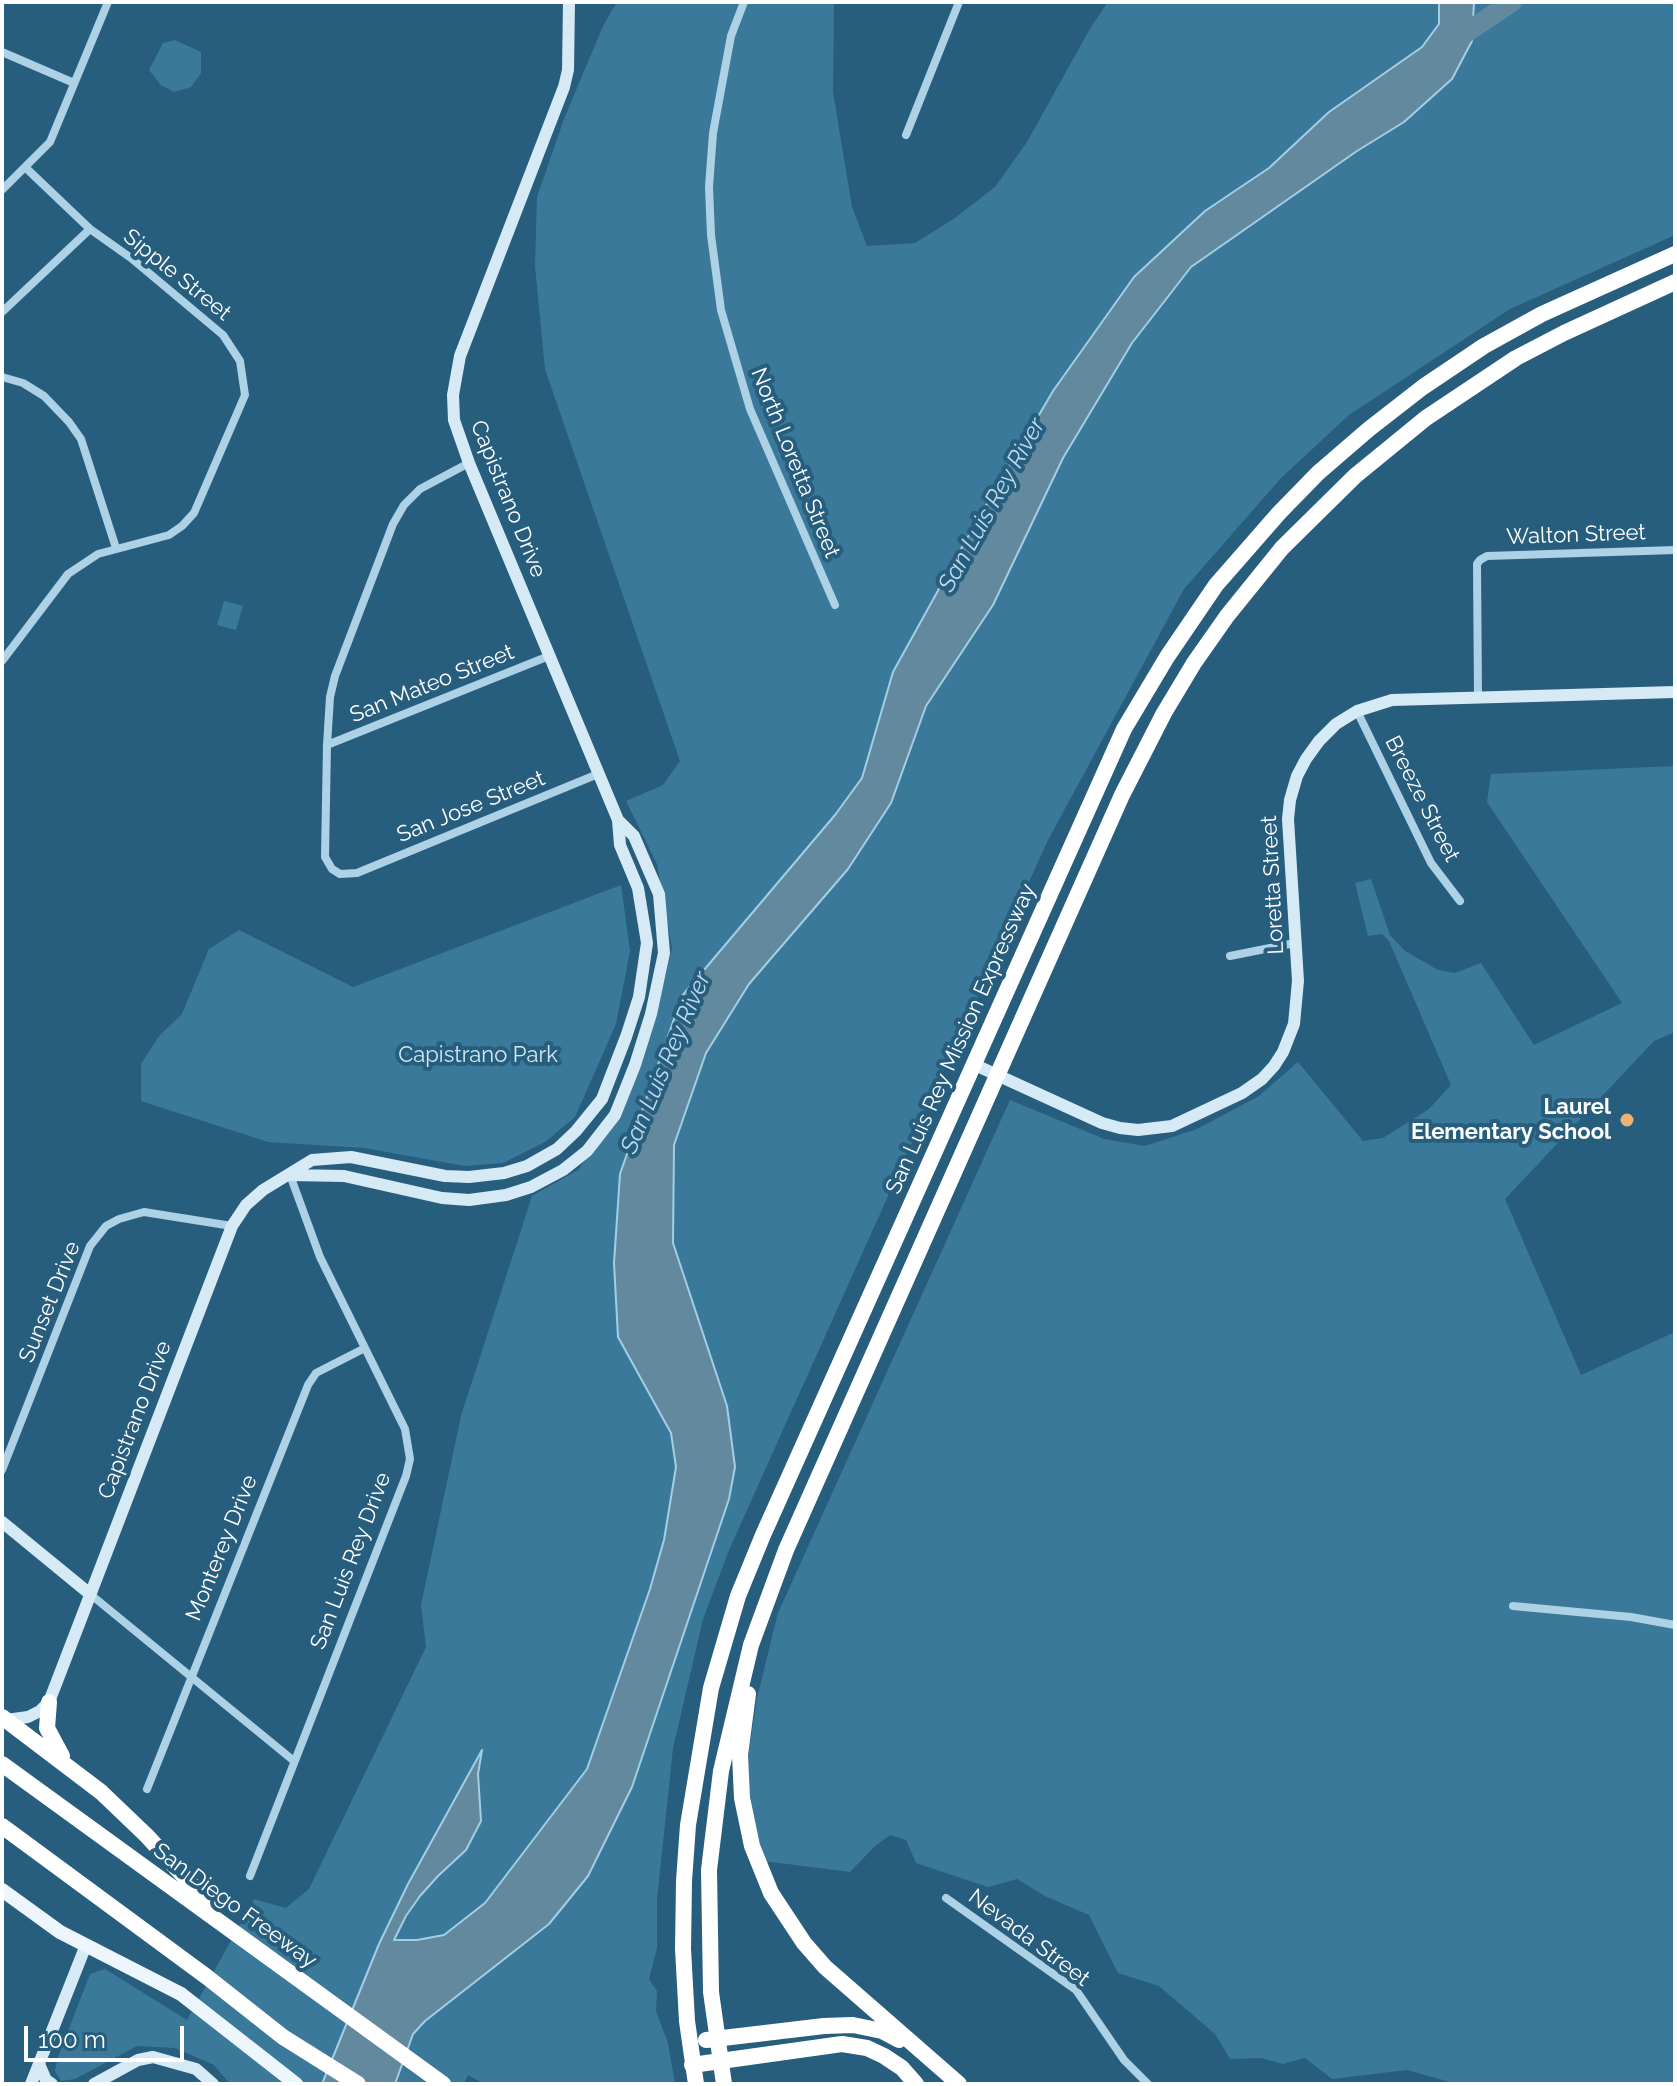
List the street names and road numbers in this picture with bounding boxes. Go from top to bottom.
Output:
street label: Sipple Street [118,224,236,326]
street label: North Loretta Street [745,364,845,562]
street label: Capistrano Drive [464,417,552,581]
street label: Walton Street [1506,519,1646,551]
street label: San Mateo Street [346,639,518,729]
street label: Breeze Street [1379,732,1465,866]
street label: San Jose Street [393,765,549,849]
street label: Loretta Street [1256,815,1290,955]
street label: San Luis Rey Mission Expressway [880,880,1042,1198]
street label: Sunset Drive [14,1238,86,1366]
street label: Capistrano Drive [93,1337,177,1503]
street label: San Luis Rey Drive [305,1469,397,1653]
street label: Monterey Drive [181,1471,263,1625]
street label: San Diego Freeway [148,1838,322,1974]
street label: Nevada Street [963,1884,1095,1992]

